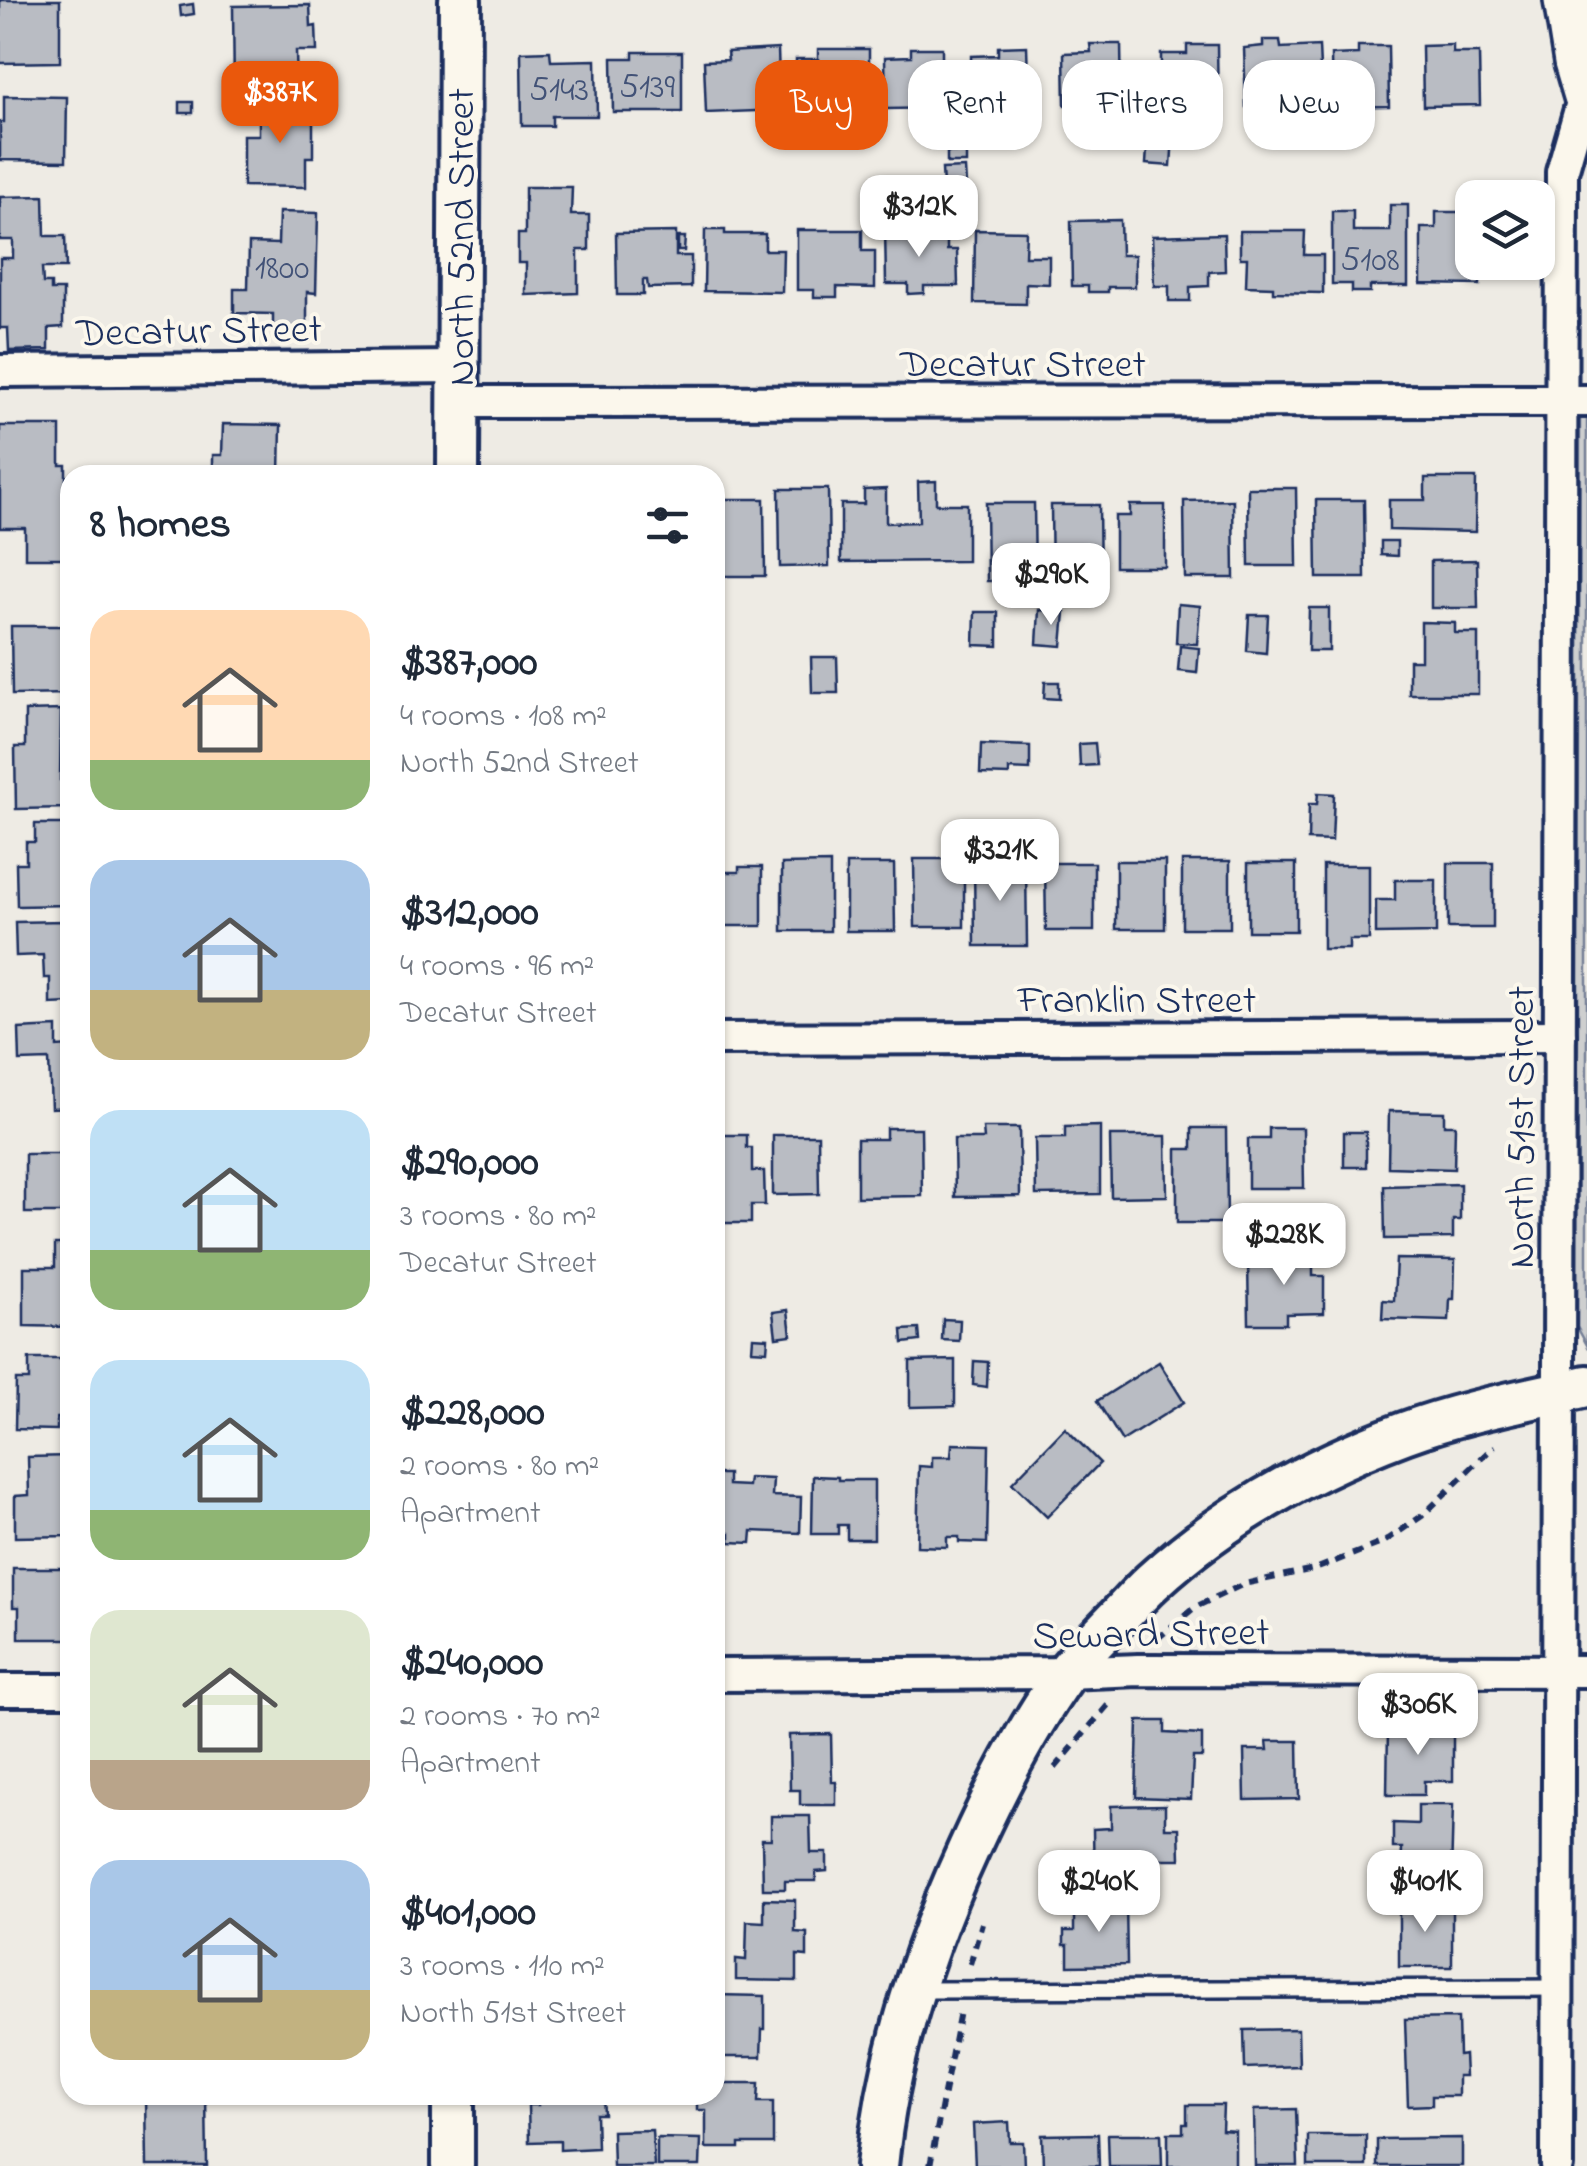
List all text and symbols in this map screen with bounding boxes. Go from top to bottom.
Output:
chip: Buy [755,60,888,150]
chip: Rent [908,60,1042,150]
chip: Filters [1062,60,1223,150]
chip: New [1243,60,1375,150]
pin: $387K [210,61,350,146]
house number: 5139 [619,63,676,114]
house number: 5143 [529,66,589,117]
text: $387K [243,70,317,117]
street label: North 52nd Street [434,88,493,386]
pin: $312K [849,175,989,260]
map controls [1455,180,1555,280]
button: layers [1455,180,1555,280]
text: $312K [882,184,956,231]
house number: 5108 [1340,236,1400,287]
house number: 1800 [255,244,309,295]
street label: Decatur Street [75,302,323,365]
street label: Decatur Street [899,337,1146,396]
text: 8 homes [90,495,231,556]
icon: filters [640,498,695,553]
pin: $290K [981,543,1121,628]
text: $290K [1014,552,1088,599]
text: $387,000 [400,633,537,694]
icon: home [170,650,290,770]
text: 4 rooms · 108 m² [400,694,607,741]
text: North 52nd Street [400,741,639,788]
pin: $321K [930,819,1070,904]
text: $321K [963,828,1037,875]
text: $312,000 [400,883,539,944]
icon: home [170,900,290,1020]
text: 4 rooms · 96 m² [400,944,594,991]
street label: Franklin Street [1017,973,1256,1032]
street label: North 51st Street [1494,986,1553,1268]
text: Decatur Street [400,991,597,1038]
text: $290,000 [400,1133,539,1194]
icon: home [170,1150,290,1270]
text: 3 rooms · 80 m² [400,1194,597,1241]
pin: $228K [1214,1203,1354,1288]
text: $228K [1245,1212,1323,1259]
text: Decatur Street [400,1241,597,1288]
text: $228,000 [400,1383,545,1444]
icon: home [170,1400,290,1520]
text: 2 rooms · 80 m² [400,1444,599,1491]
text: Apartment [400,1491,541,1538]
street label: Seward Street [1032,1605,1270,1668]
text: $240,000 [400,1633,543,1694]
icon: home [170,1650,290,1770]
pin: $306K [1348,1673,1488,1758]
text: $306K [1380,1682,1456,1729]
text: 2 rooms · 70 m² [400,1694,600,1741]
text: Apartment [400,1741,541,1788]
pin: $240K [1029,1850,1169,1935]
pin: $401K [1355,1850,1495,1935]
text: $240K [1060,1859,1138,1906]
text: $401K [1389,1859,1461,1906]
text: $401,000 [400,1883,536,1944]
icon: home [170,1900,290,2020]
text: 3 rooms · 110 m² [400,1944,605,1991]
text: North 51st Street [400,1991,626,2038]

